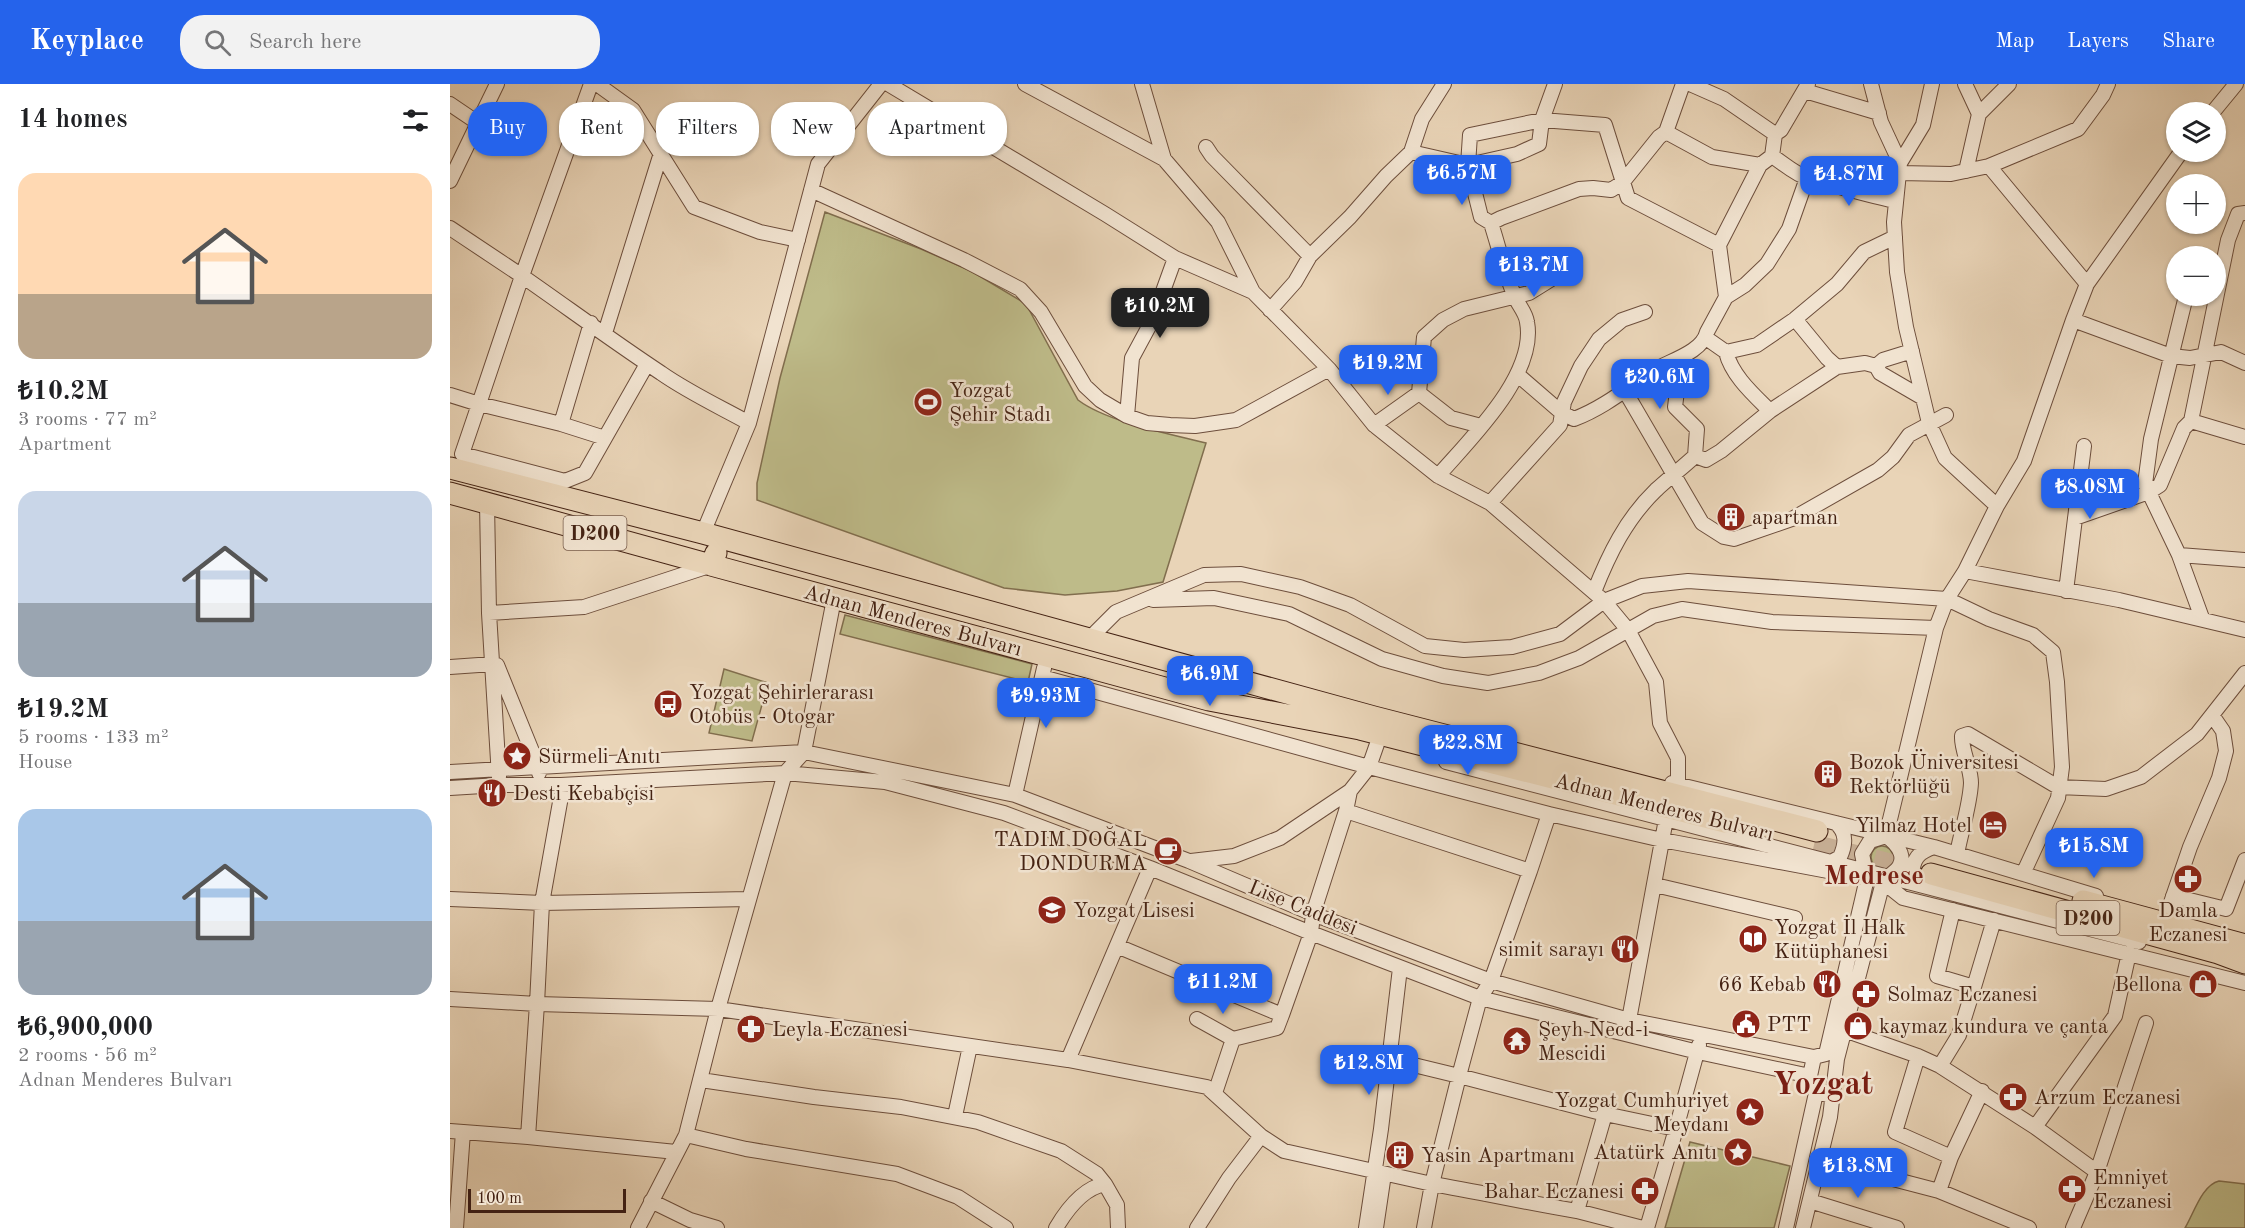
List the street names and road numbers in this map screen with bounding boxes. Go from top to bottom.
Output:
road number: D200 [564,516,626,550]
street label: Adnan Menderes Bulvarı [801,582,1024,661]
street label: Adnan Menderes Bulvarı [1552,771,1775,846]
street label: Lise Caddesi [1245,877,1360,940]
road number: D200 [2056,901,2120,935]

